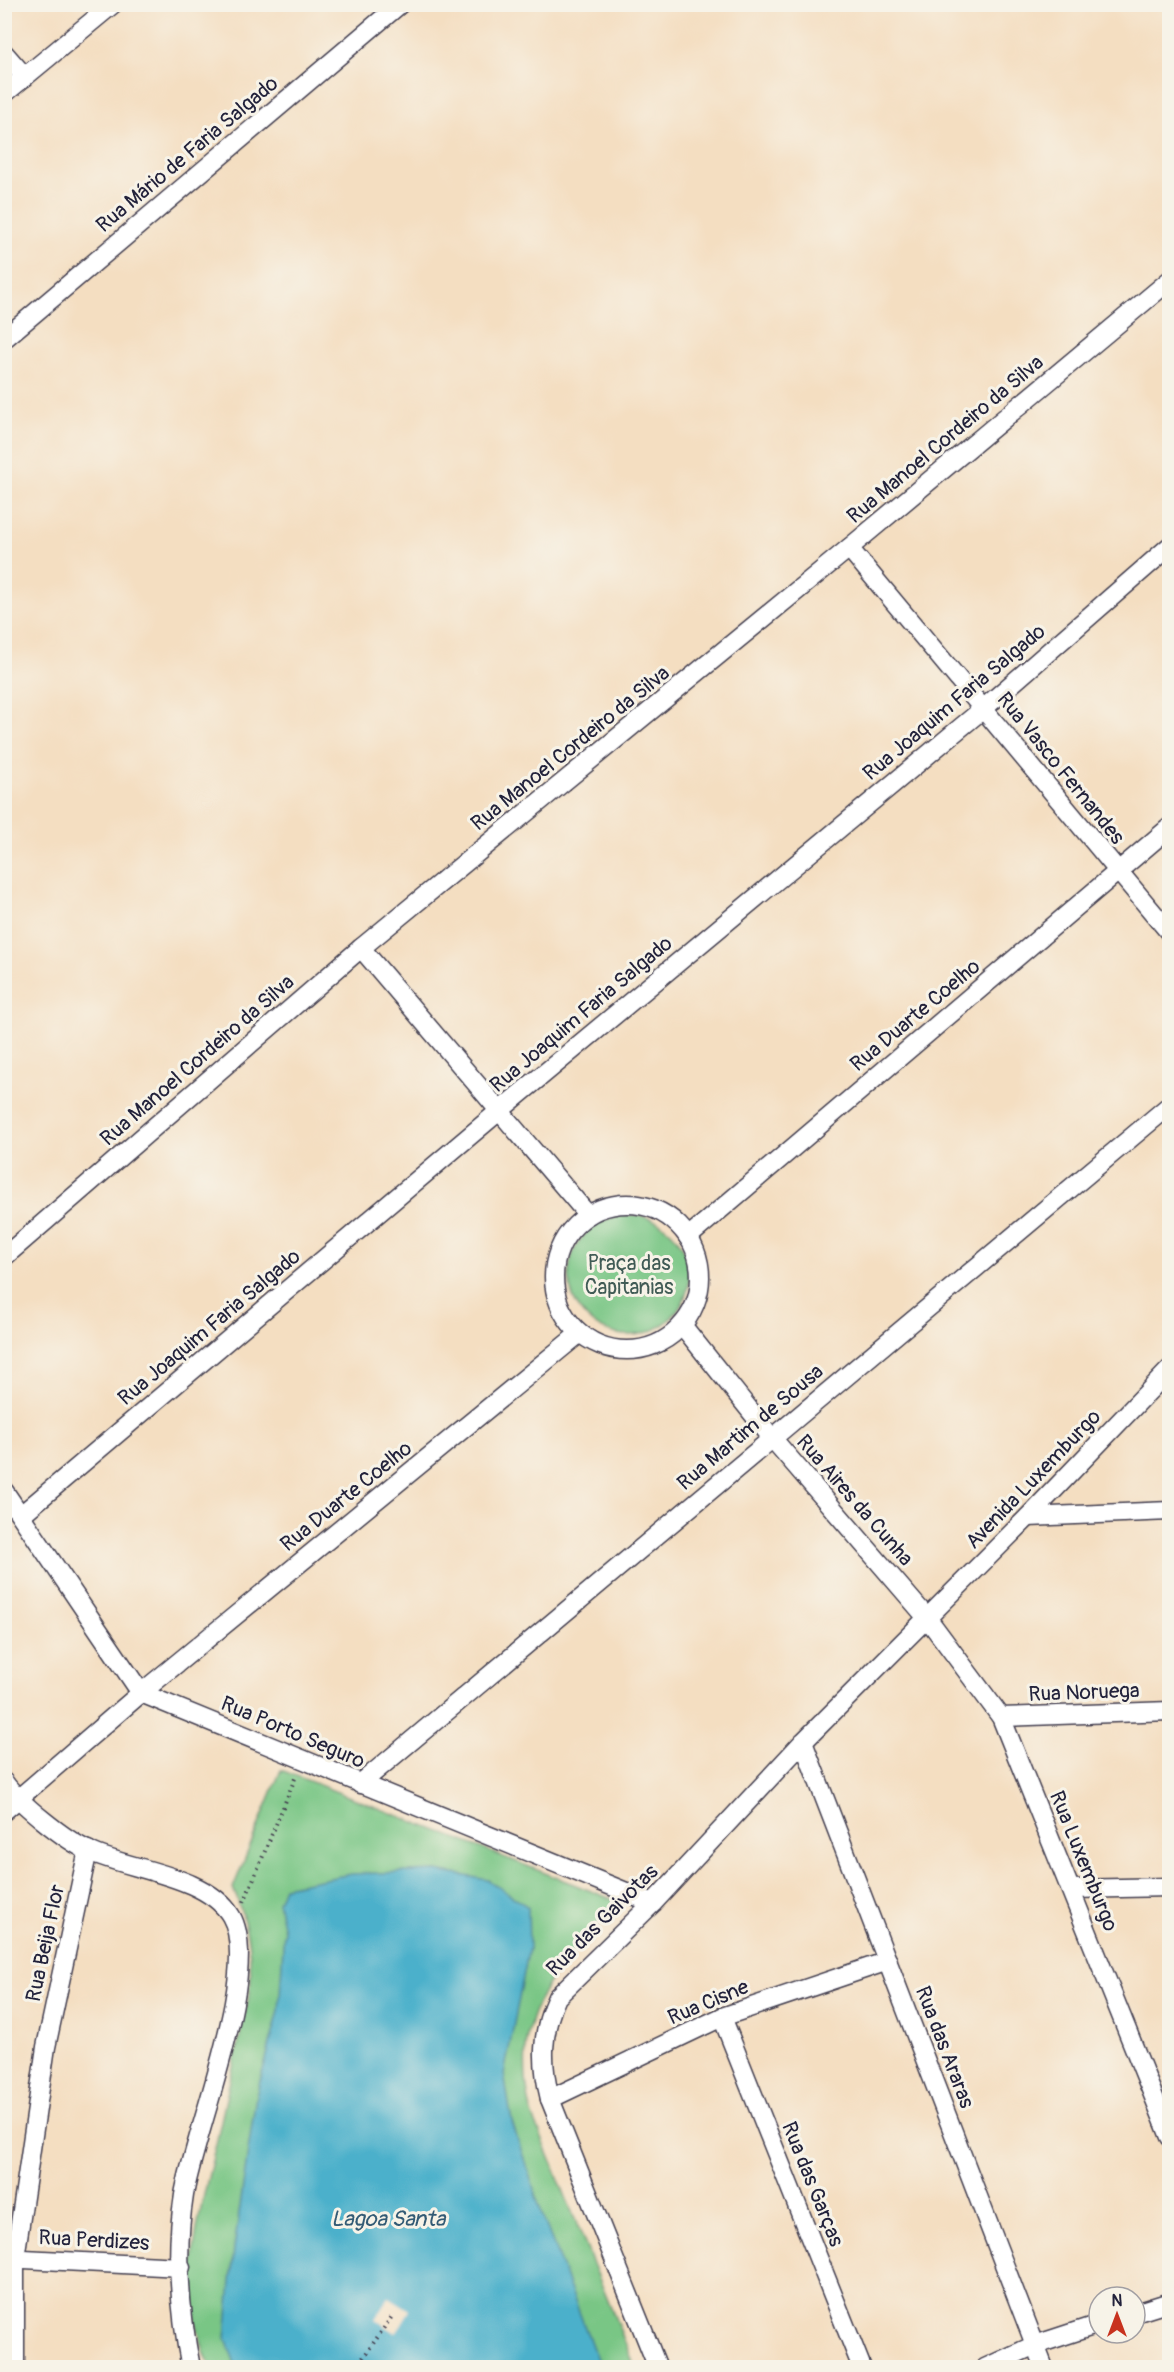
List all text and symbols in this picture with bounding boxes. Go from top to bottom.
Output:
street label: Rua Mário de Faria Salgado [91,70,284,239]
street label: Rua Manoel Cordeiro da Silva [841,349,1049,530]
street label: Rua Joaquim Faria Salgado [857,618,1051,787]
street label: Rua Manoel Cordeiro da Silva [465,660,675,837]
street label: Rua Vasco Fernandes [991,687,1131,850]
street label: Rua Joaquim Faria Salgado [484,930,678,1099]
street label: Rua Duarte Coelho [845,953,986,1078]
street label: Rua Manoel Cordeiro da Silva [95,969,300,1152]
street label: Rua Joaquim Faria Salgado [112,1243,306,1412]
park label: Praça das Capitanias [585,1250,674,1301]
street label: Rua Martim de Sousa [672,1358,829,1497]
street label: Avenida Luxemburgo [960,1404,1107,1555]
street label: Rua Aires da Cunha [790,1429,919,1572]
street label: Rua Duarte Coelho [275,1435,418,1558]
street label: Rua Noruega [1028,1677,1140,1708]
street label: Rua Porto Seguro [217,1690,369,1775]
street label: Rua Luxemburgo [1043,1787,1124,1935]
street label: Rua das Gaivotas [541,1858,664,1982]
street label: Rua Beija Flor [20,1882,71,2004]
street label: Rua Cisne [664,1973,753,2032]
street label: Rua das Araras [909,1982,980,2113]
street label: Rua das Garças [775,2118,850,2251]
water label: Lagoa Santa [331,2205,447,2233]
street label: Rua Perdizes [38,2224,151,2257]
north arrow [1087,2285,1147,2345]
text: N [1112,2291,1123,2311]

